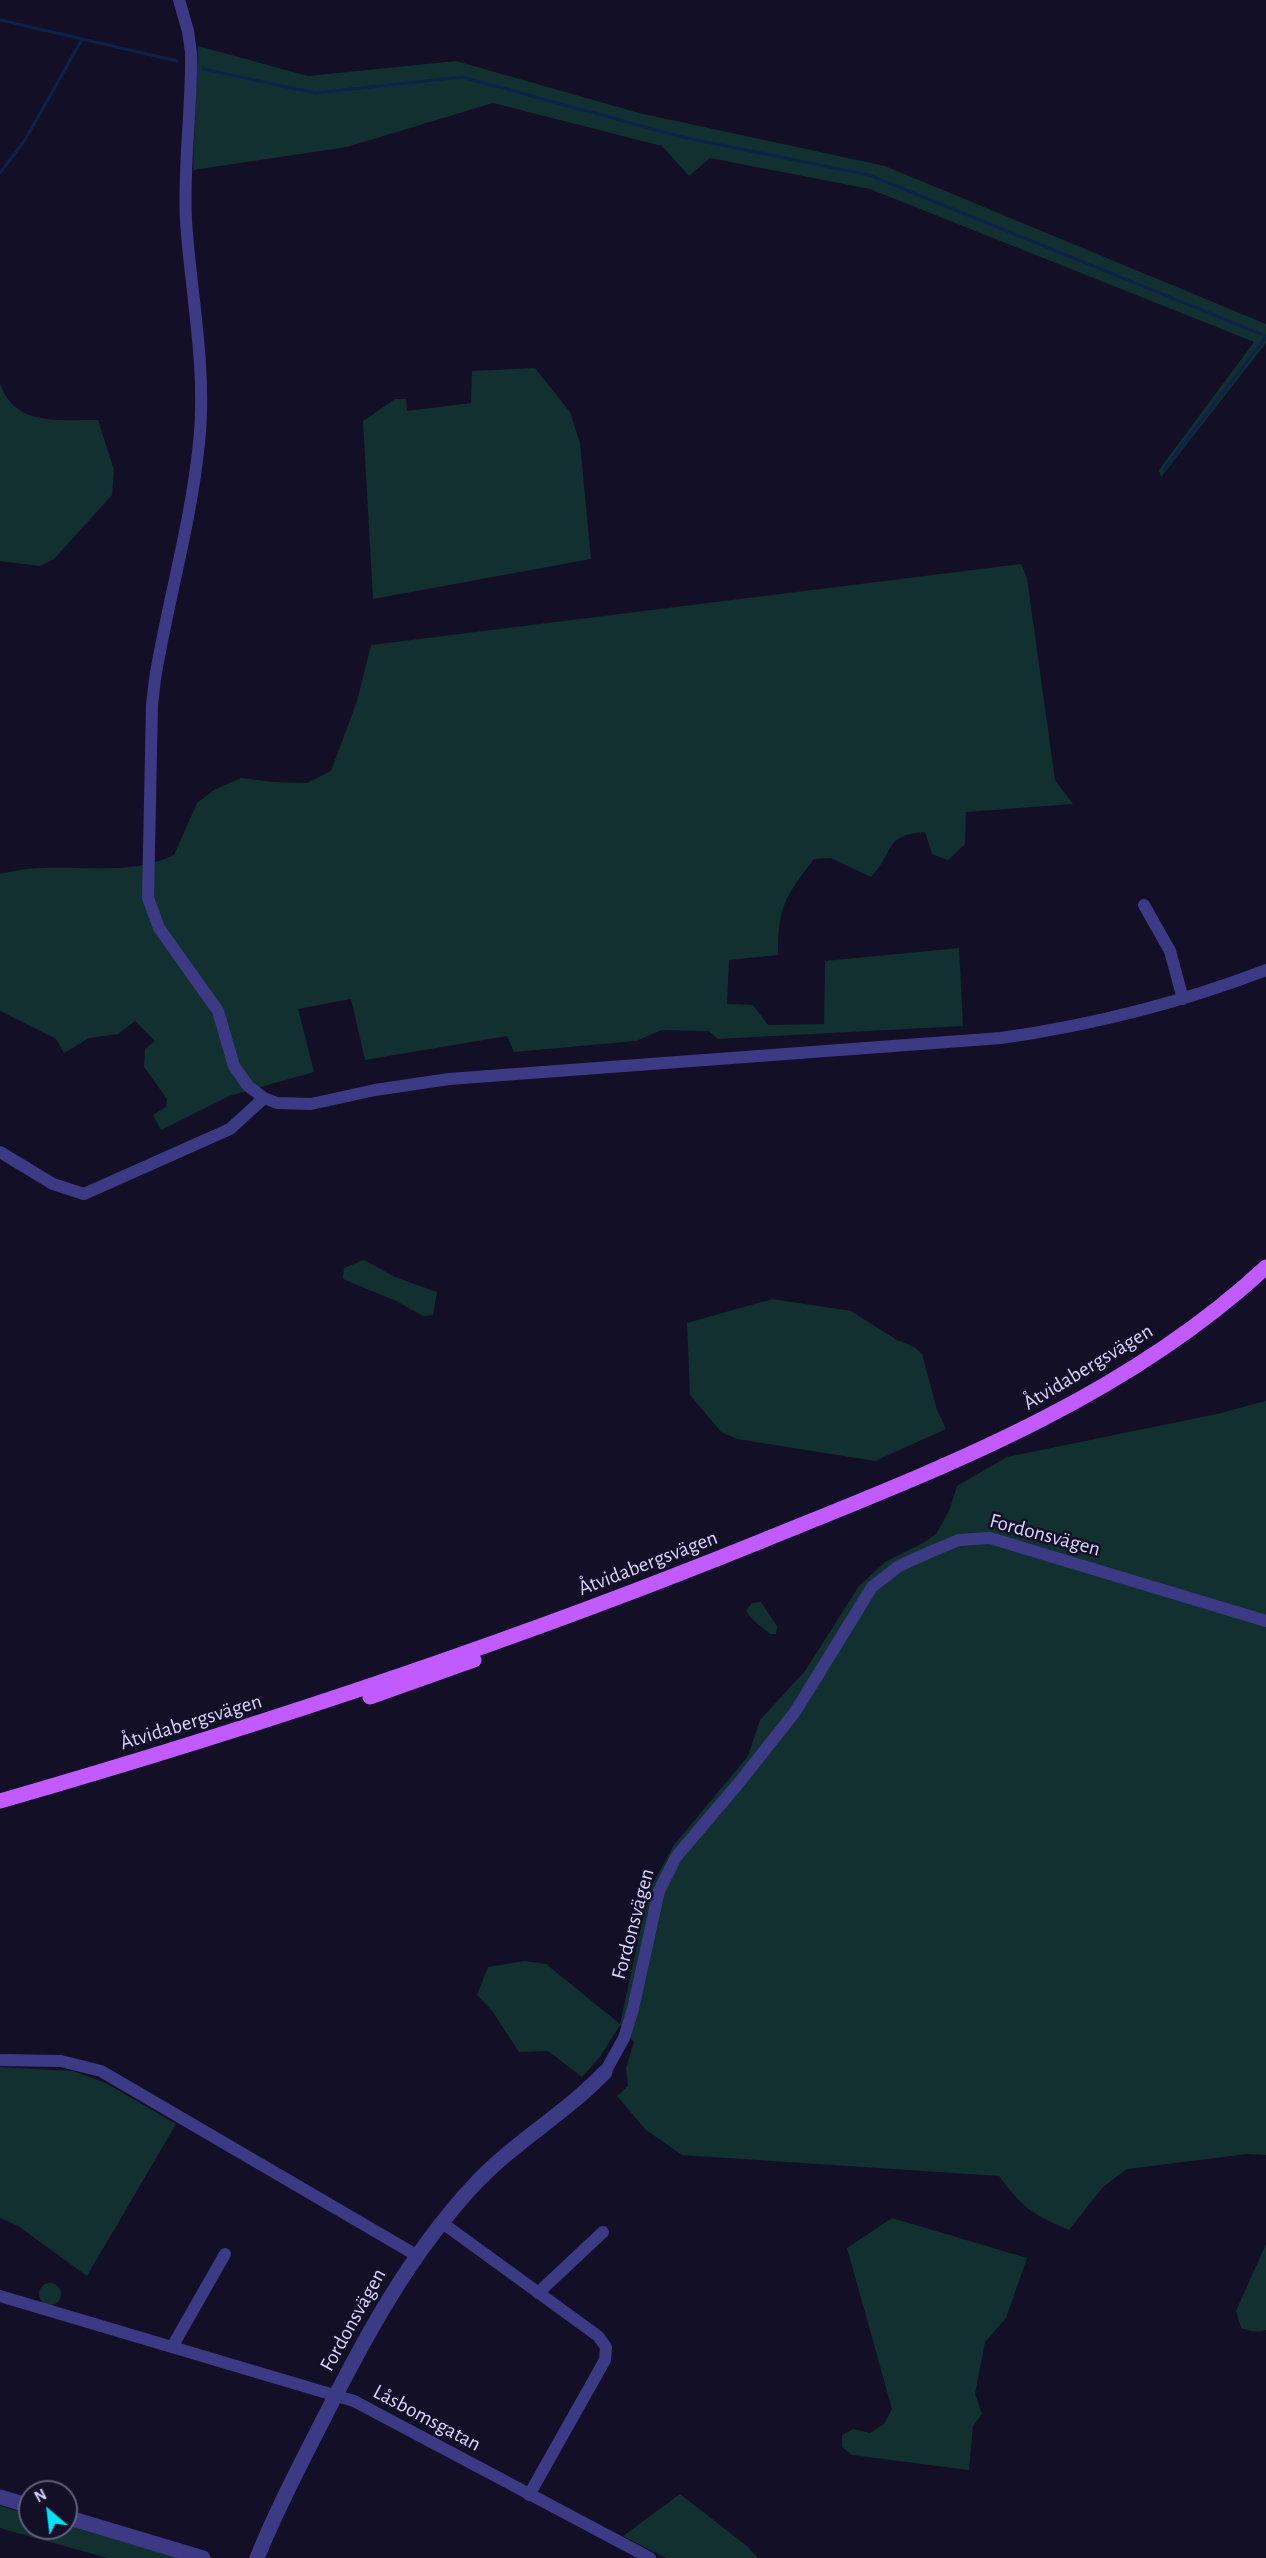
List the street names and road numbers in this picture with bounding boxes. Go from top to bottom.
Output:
street label: Åtvidabergsvägen [1018,1318,1158,1416]
street label: Fordonsvägen [987,1508,1103,1562]
street label: Åtvidabergsvägen [575,1525,721,1601]
street label: Åtvidabergsvägen [117,1688,265,1756]
street label: Fordonsvägen [606,1866,660,1982]
street label: Fordonsvägen [314,2264,392,2376]
street label: Låsbomsgatan [369,2379,485,2457]

